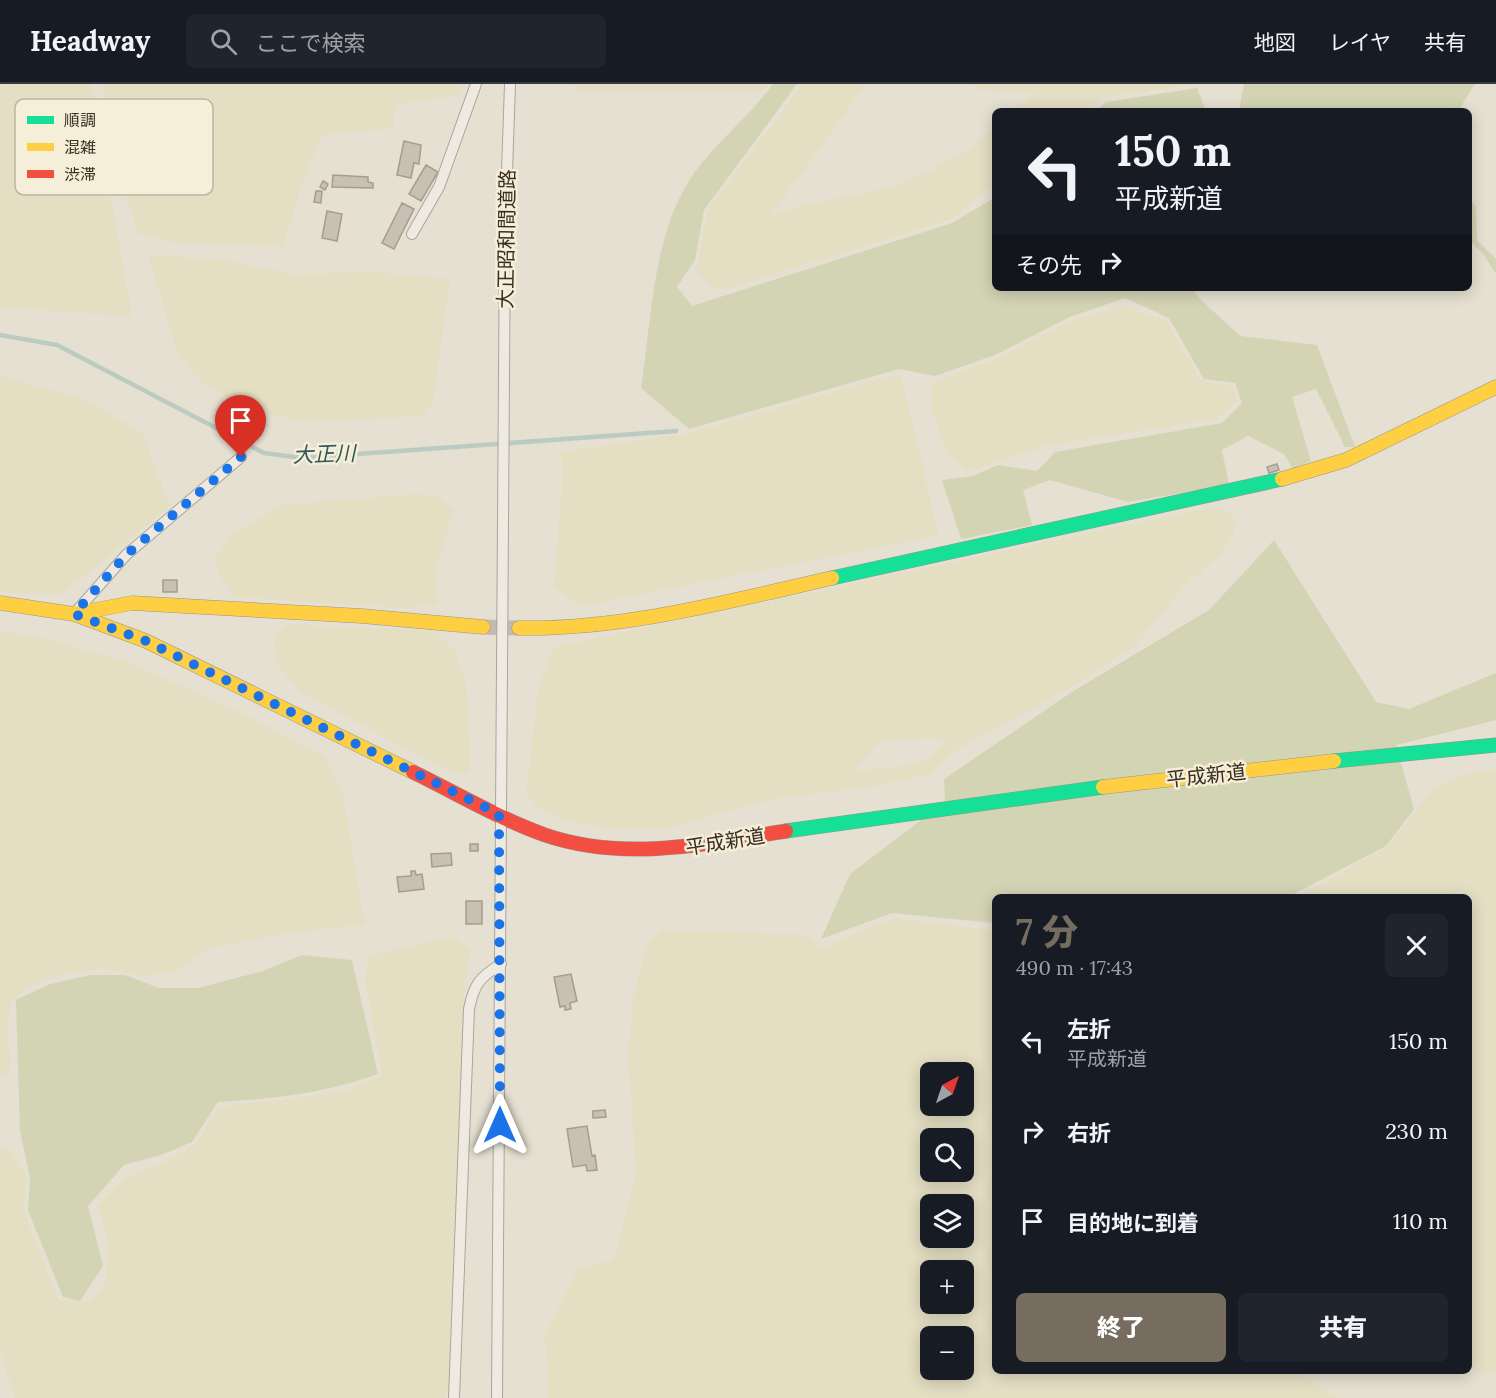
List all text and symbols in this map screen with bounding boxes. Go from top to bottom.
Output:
search box [186,14,606,68]
text: Headway [30,23,150,59]
icon: search [207,25,240,58]
text: ここで検索 [255,29,365,57]
text: 地図 [1254,29,1296,56]
text: レイヤ [1329,29,1391,56]
text: 共有 [1424,29,1466,56]
legend [15,99,213,195]
text: 順調 [64,110,96,130]
text: 150 m [1115,124,1231,178]
icon: left [1016,132,1094,210]
text: 混雑 [64,137,96,157]
text: 渋滞 [64,164,96,184]
street label: 大正昭和間道路 [492,169,520,309]
text: 平成新道 [1115,181,1223,215]
icon: right [1094,246,1127,279]
text: その先 [1016,251,1082,279]
pin [215,395,266,457]
icon: arrive [224,404,257,437]
water label: 大正川 [292,439,358,469]
street label: 平成新道 [1165,758,1247,792]
street label: 平成新道 [684,822,766,860]
text: 7 分 [1016,909,1078,955]
button: close [1385,914,1448,977]
text: 490 m · 17:43 [1016,955,1133,980]
text: 左折 [1067,1015,1111,1043]
icon: left [1016,1025,1049,1058]
text: 150 m [1389,1027,1448,1055]
text: 平成新道 [1067,1046,1147,1071]
north arrow [920,1062,974,1116]
map controls [920,1062,974,1380]
position arrow [468,1093,532,1157]
icon: right [1016,1115,1049,1148]
text: 230 m [1385,1117,1448,1145]
text: 右折 [1067,1119,1111,1147]
button: search [920,1128,974,1182]
button: layers [920,1194,974,1248]
icon: arrive [1016,1205,1049,1238]
text: 110 m [1393,1207,1448,1235]
text: 目的地に到着 [1067,1209,1199,1237]
button: + [920,1260,974,1314]
button: 終了 [1016,1293,1226,1362]
button: 共有 [1238,1293,1448,1362]
button: − [920,1326,974,1380]

